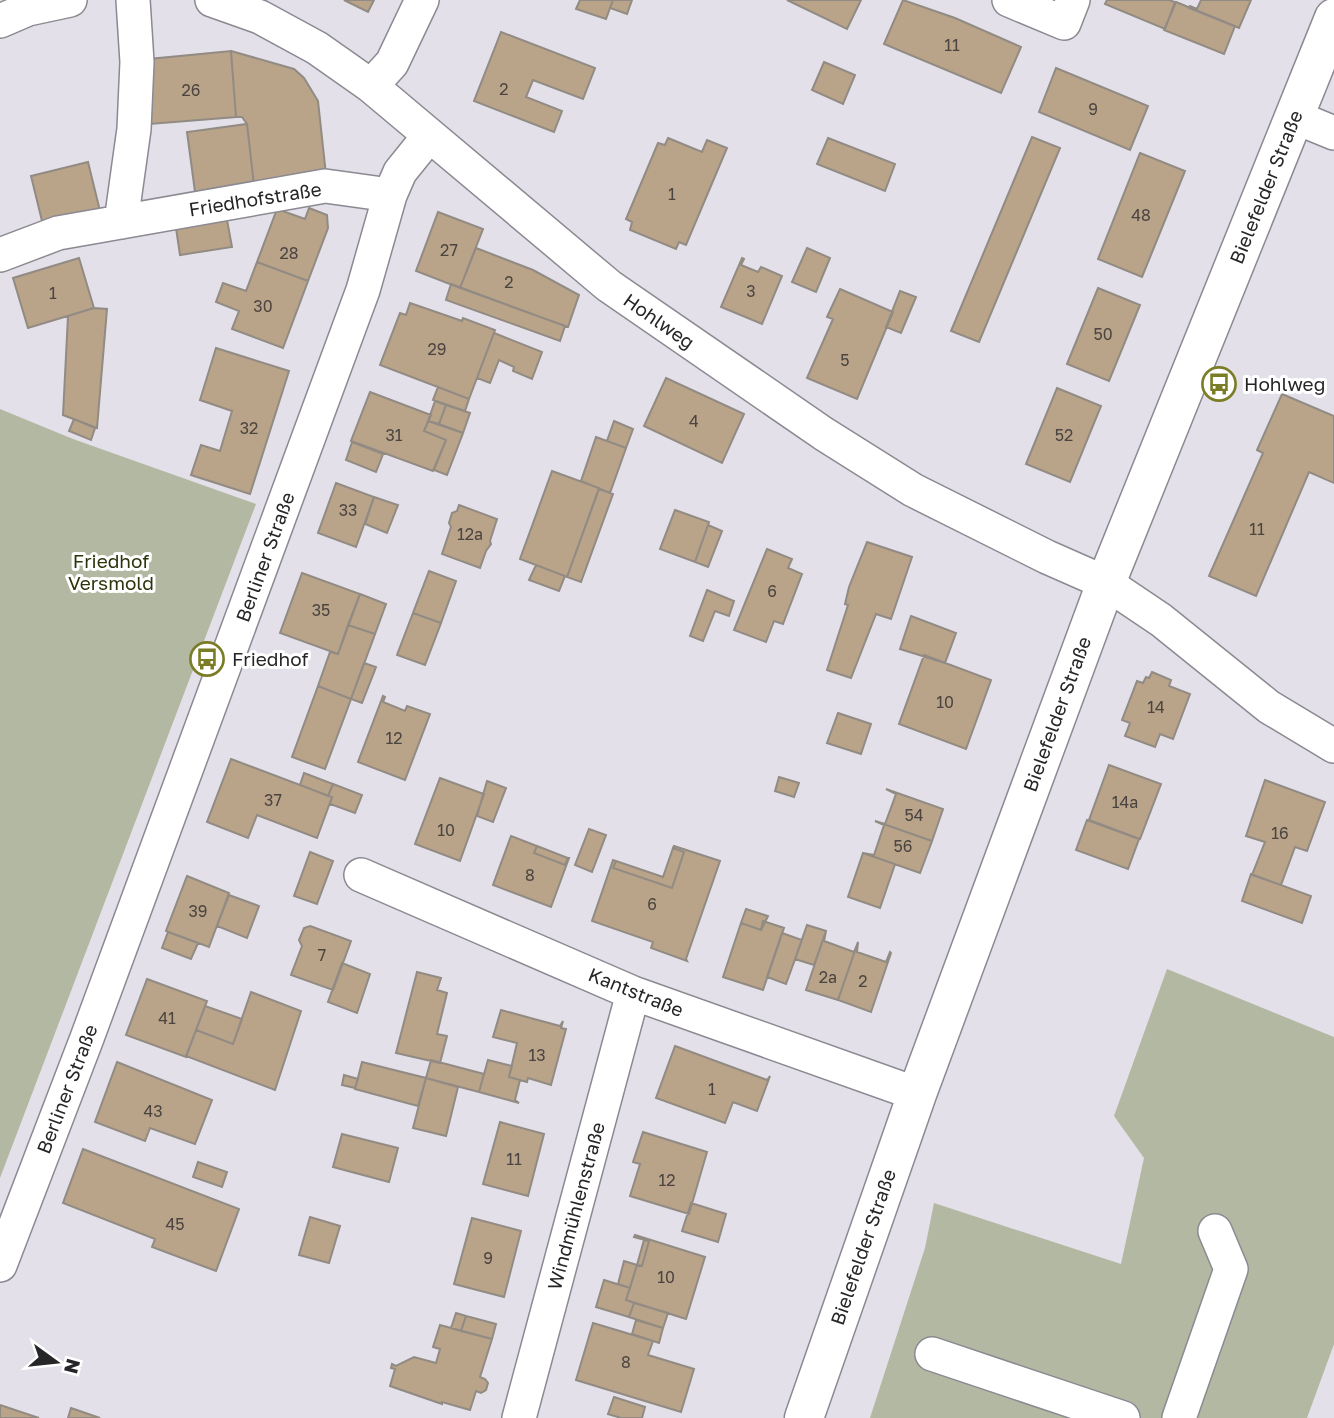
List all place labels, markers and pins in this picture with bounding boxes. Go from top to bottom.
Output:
bus stop icon: Hohlweg [1200,365,1238,403]
place label: Hohlweg [1244,372,1325,395]
bus stop icon: Friedhof [188,640,226,678]
place label: Friedhof [232,647,308,670]

